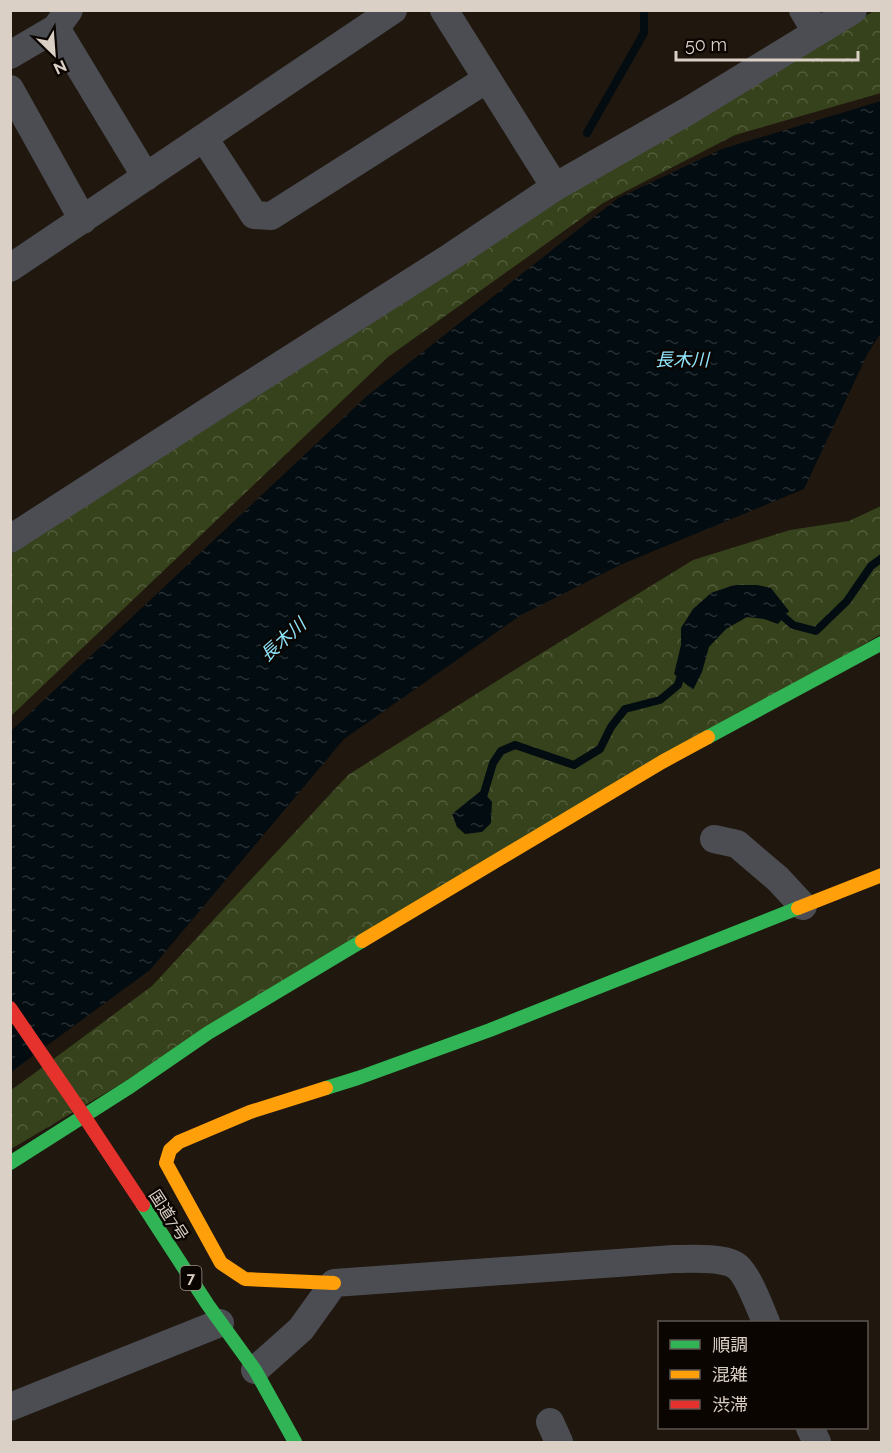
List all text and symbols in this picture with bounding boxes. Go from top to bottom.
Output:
north arrow [24,24,84,84]
scale bar [676,24,858,62]
text: 50 m [685,34,727,55]
text: N [51,56,70,78]
water label: 長木川 [655,349,711,370]
water label: 長木川 [256,612,311,665]
street label: 国道7号 [145,1186,192,1244]
road number: 7 [180,1266,201,1290]
legend [658,1321,868,1429]
text: 順調 [712,1334,748,1355]
text: 混雑 [712,1364,748,1385]
text: 渋滞 [712,1394,748,1415]

